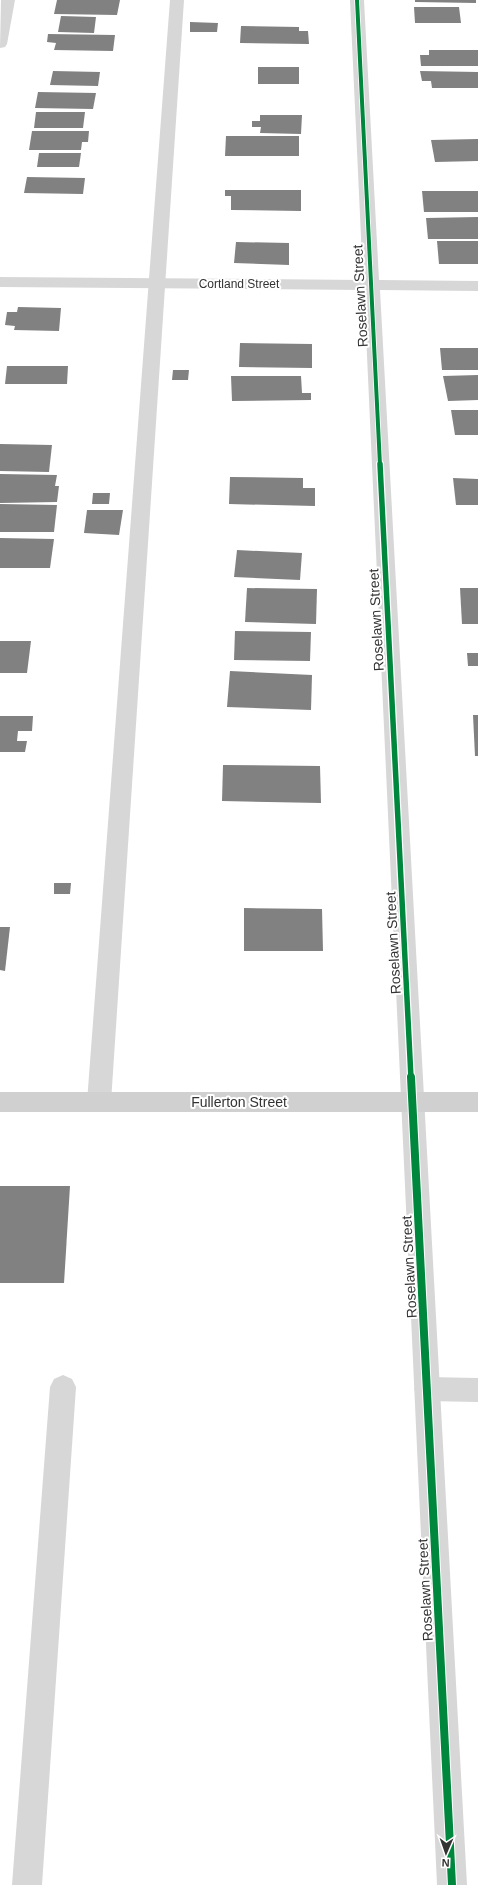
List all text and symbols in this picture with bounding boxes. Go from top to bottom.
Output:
street label: Roselawn Street [349,244,371,348]
street label: Cortland Street [199,277,280,291]
street label: Roselawn Street [365,568,387,672]
street label: Roselawn Street [382,891,404,995]
street label: Fullerton Street [191,1094,287,1110]
street label: Roselawn Street [398,1215,420,1319]
street label: Roselawn Street [414,1538,436,1642]
north arrow [426,1833,466,1873]
text: N [441,1857,450,1869]

